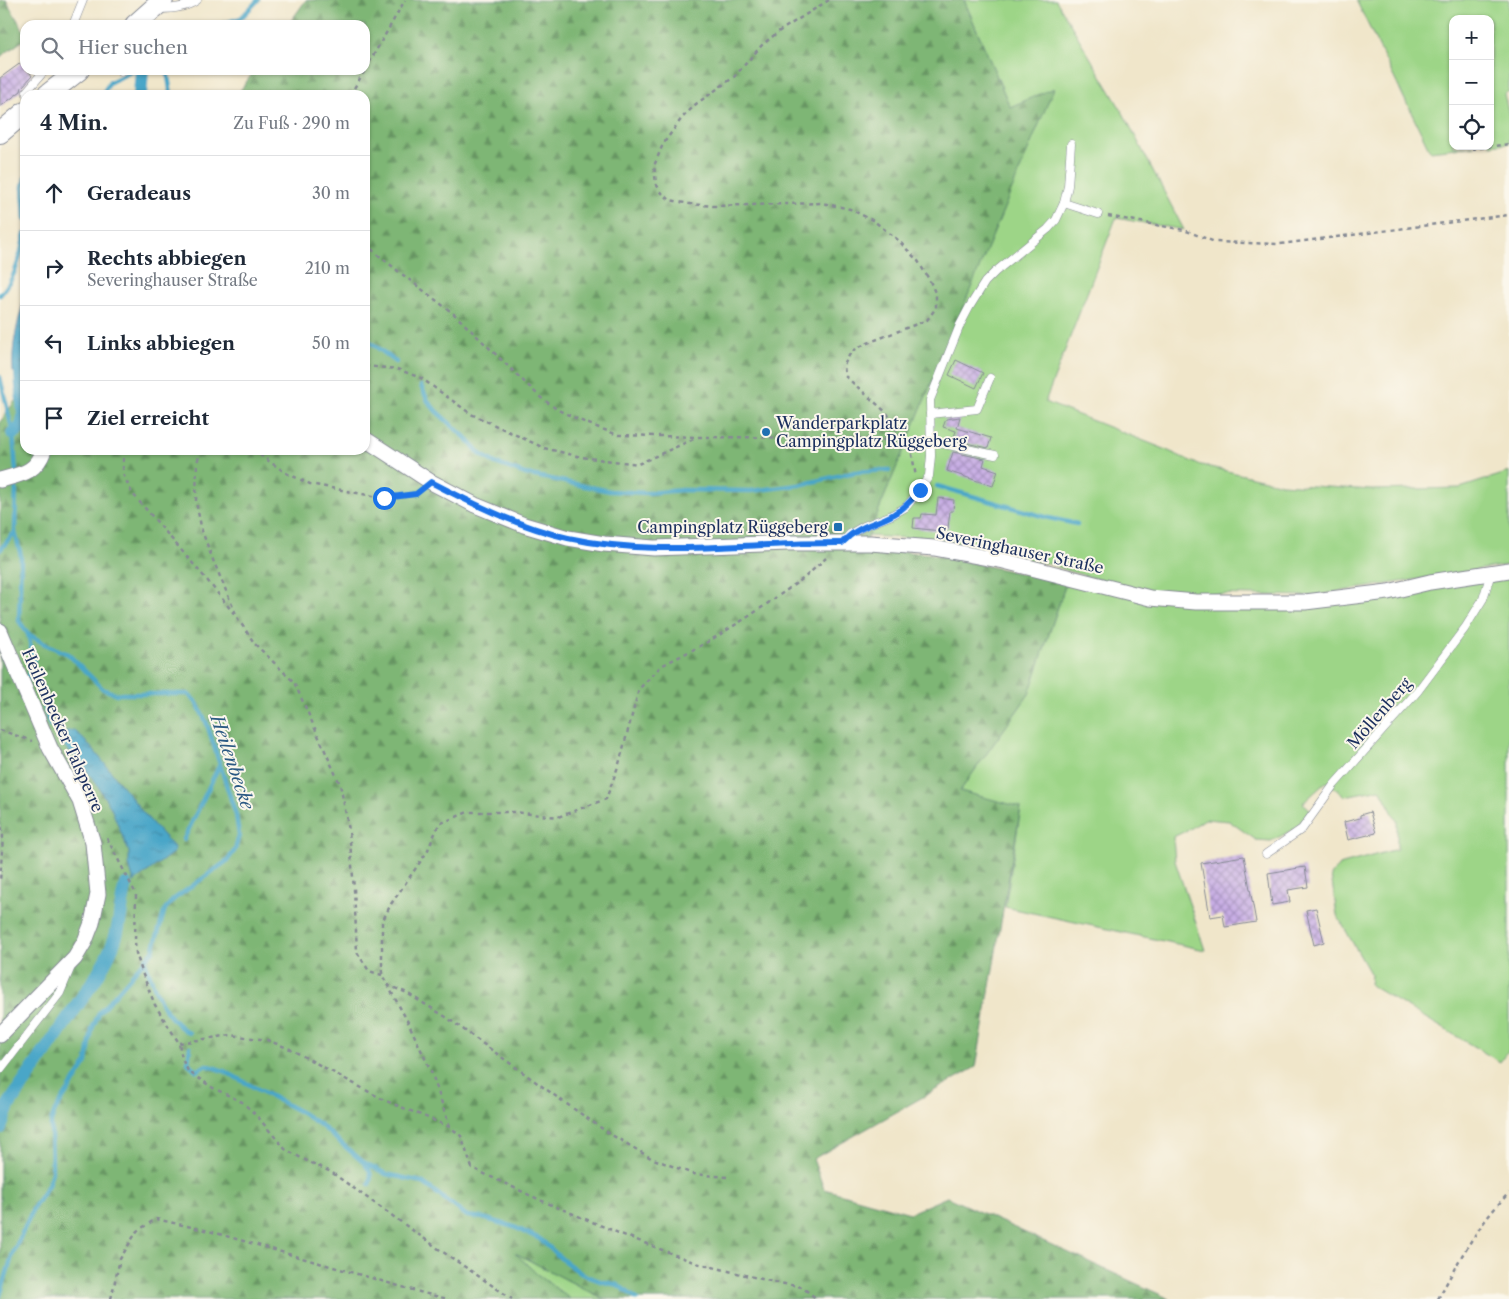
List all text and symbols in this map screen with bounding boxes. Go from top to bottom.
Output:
map controls [1449,15,1494,150]
button: + [1449,15,1494,60]
search box [20,20,370,75]
icon: search [38,34,66,62]
text: Hier suchen [78,36,188,59]
button: − [1449,60,1494,105]
button: locate [1449,105,1494,150]
text: 4 Min. [40,110,108,135]
text: Zu Fuß · 290 m [233,113,350,133]
icon: ahead [40,179,68,207]
text: Geradeaus [87,182,191,205]
text: 30 m [312,183,350,203]
text: Rechts abbiegen [87,247,247,270]
icon: right [40,254,68,282]
text: 210 m [305,258,350,278]
text: Severinghauser Straße [87,270,258,290]
icon: left [40,329,68,357]
text: Links abbiegen [87,332,235,355]
text: 50 m [312,333,350,353]
icon: arrive [40,404,68,432]
text: Ziel erreicht [87,407,209,430]
place label: Wanderparkplatz Campingplatz Rüggeberg [775,413,967,451]
marker: Wanderparkplatz Campingplatz Rüggeberg [760,426,772,438]
route end [909,479,932,502]
route start [373,487,396,510]
place label: Campingplatz Rüggeberg [637,517,829,537]
marker: Campingplatz Rüggeberg [832,521,844,533]
street label: Severinghauser Straße [934,522,1106,578]
street label: Heilenbecker Talsperre [18,645,108,815]
street label: Möllenberg [1343,673,1416,753]
water label: Heilenbecke [205,710,259,814]

